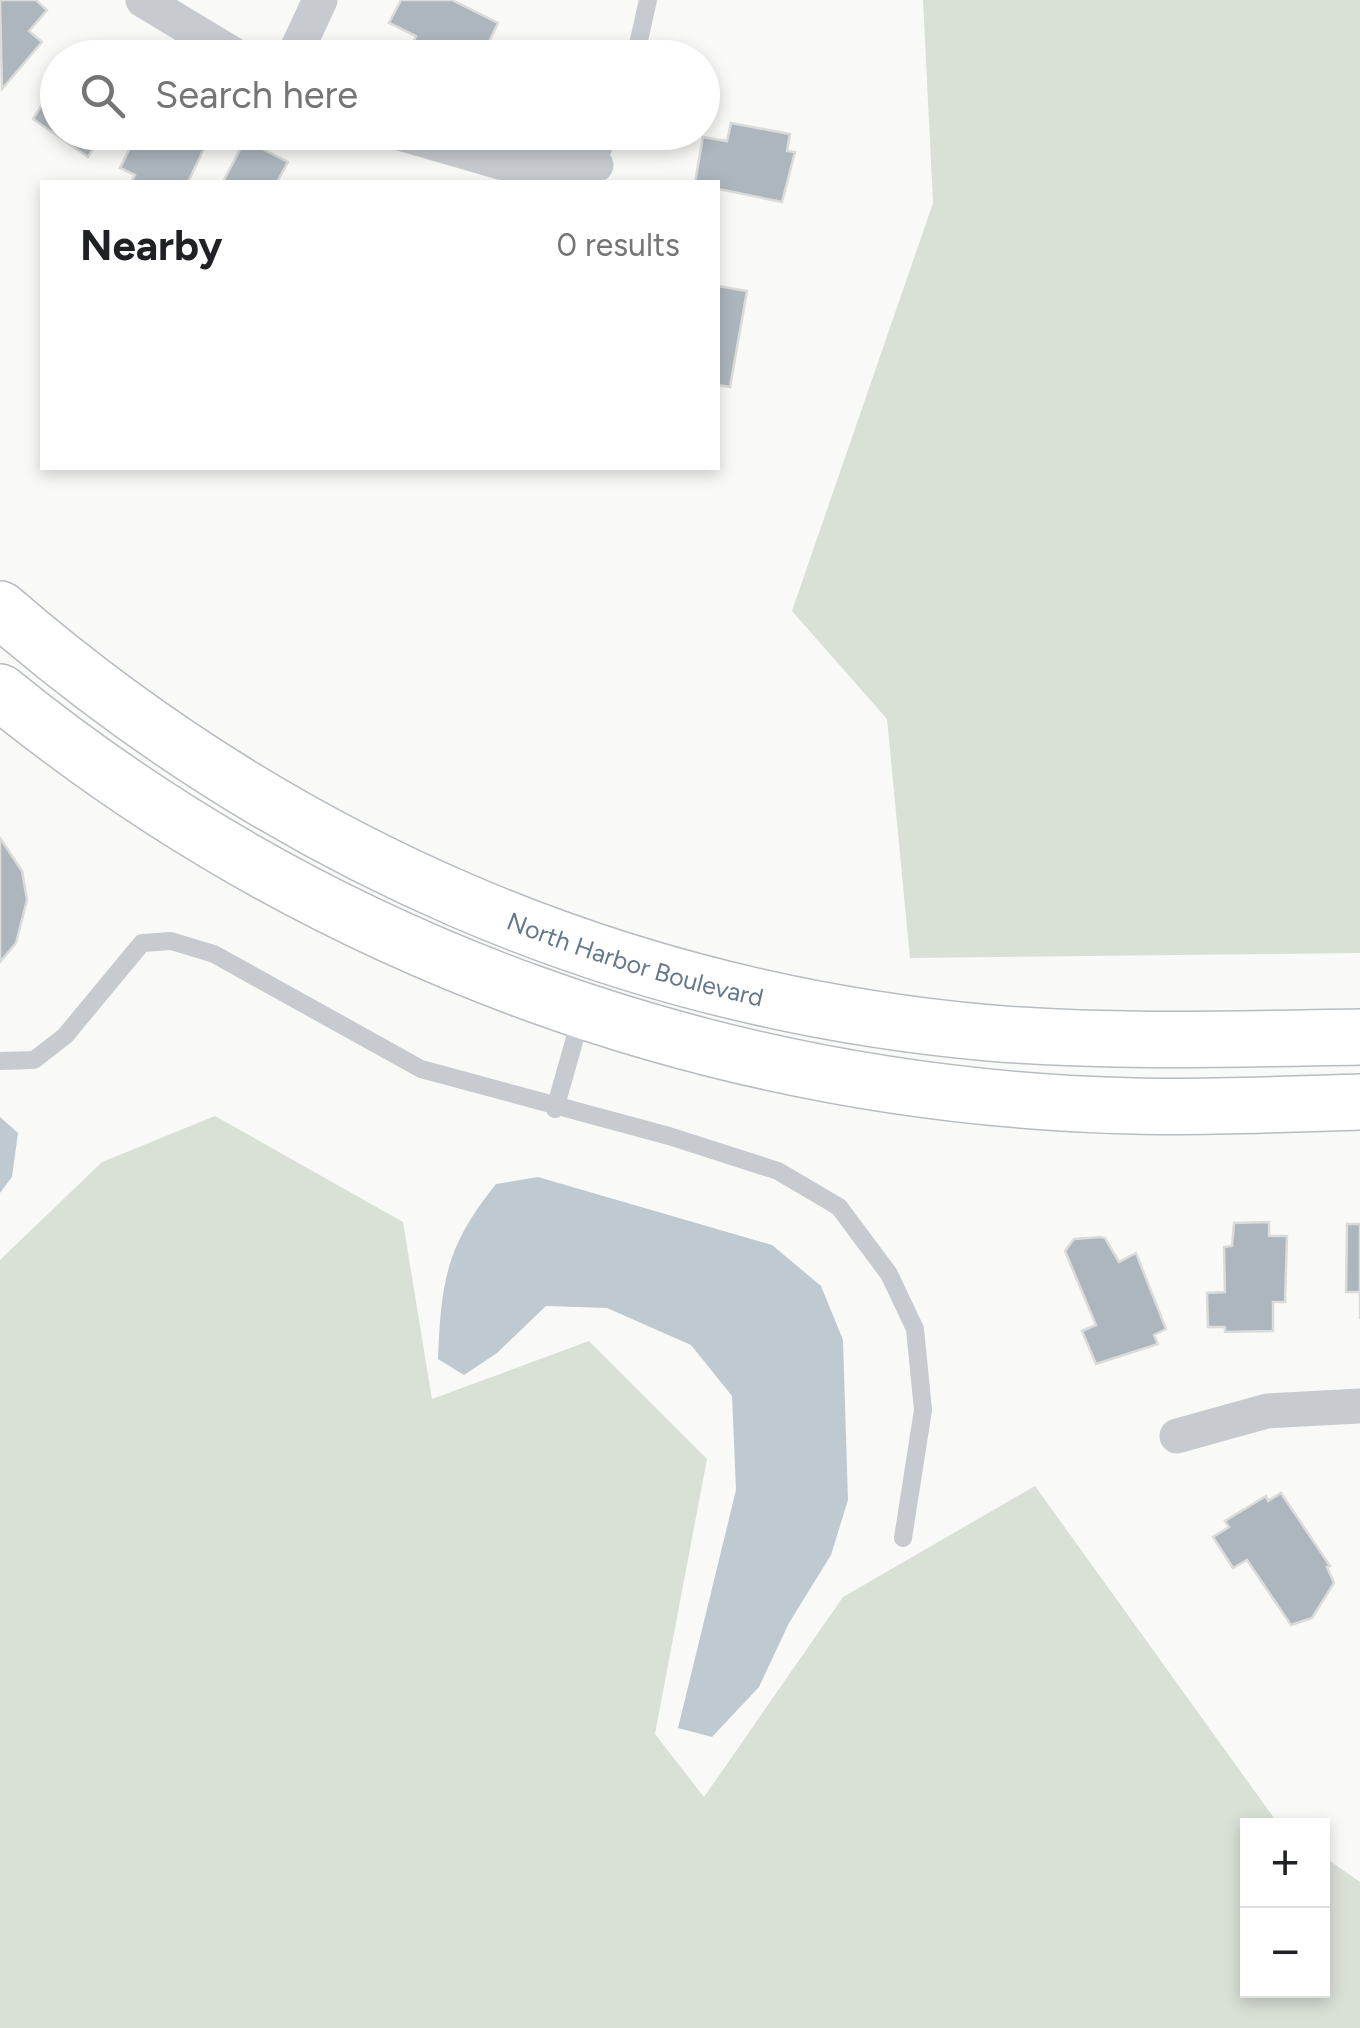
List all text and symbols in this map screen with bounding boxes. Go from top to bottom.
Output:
search box [40,40,720,150]
icon: search [75,68,130,123]
text: Search here [155,72,358,118]
text: Nearby [80,220,222,271]
text: 0 results [556,226,680,264]
street label: North Harbor Boulevard [503,906,766,1013]
map controls [1240,1818,1330,1998]
button: + [1240,1818,1330,1908]
button: − [1240,1908,1330,1998]

